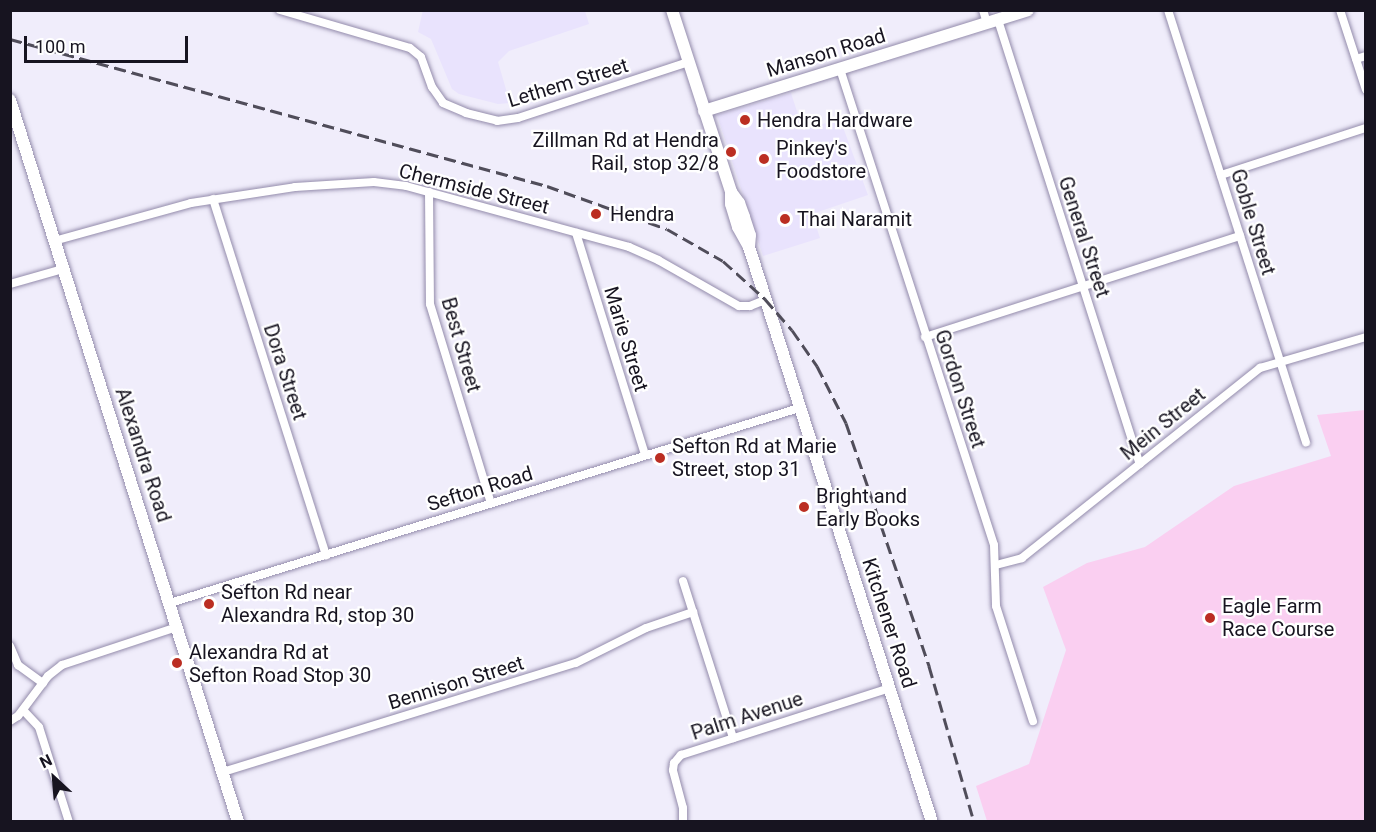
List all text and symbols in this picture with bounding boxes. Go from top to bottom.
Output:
scale bar [27,24,190,62]
street label: Manson Road [764,24,888,82]
text: 100 m [35,36,86,57]
street label: Lethem Street [505,53,631,113]
place label: Hendra Hardware [757,108,913,132]
marker: Hendra Hardware [738,113,752,127]
place label: Zillman Rd at Hendra Rail, stop 32/8 [533,128,719,175]
place label: Pinkey's Foodstore [776,136,866,183]
marker: Zillman Rd at Hendra Rail, stop 32/8 [724,145,738,159]
marker: Pinkey's Foodstore [757,152,771,166]
street label: Chermside Street [397,159,551,219]
street label: Goble Street [1226,166,1280,278]
street label: General Street [1053,174,1115,300]
place label: Hendra [610,202,674,226]
marker: Hendra [587,205,605,223]
place label: Thai Naramit [797,207,912,231]
marker: Thai Naramit [778,212,792,226]
street label: Marie Street [599,284,653,394]
street label: Best Street [436,295,486,395]
street label: Dora Street [258,321,312,423]
street label: Gordon Street [930,327,990,451]
street label: Mein Street [1116,383,1210,465]
street label: Alexandra Road [110,385,176,525]
place label: Sefton Rd at Marie Street, stop 31 [672,434,837,481]
marker: Sefton Rd at Marie Street, stop 31 [653,451,667,465]
street label: Sefton Road [424,462,536,516]
place label: Bright and Early Books [816,484,920,531]
marker: Bright and Early Books [797,500,811,514]
street label: Kitchener Road [857,555,921,691]
place label: Sefton Rd near Alexandra Rd, stop 30 [221,580,414,627]
place label: Eagle Farm Race Course [1222,594,1334,641]
marker: Sefton Rd near Alexandra Rd, stop 30 [202,597,216,611]
marker: Eagle Farm Race Course [1203,611,1217,625]
place label: Alexandra Rd at Sefton Road Stop 30 [189,640,371,687]
street label: Bennison Street [385,651,527,715]
marker: Alexandra Rd at Sefton Road Stop 30 [170,656,184,670]
street label: Palm Avenue [688,687,806,745]
north arrow [24,748,84,808]
text: N [37,750,55,772]

